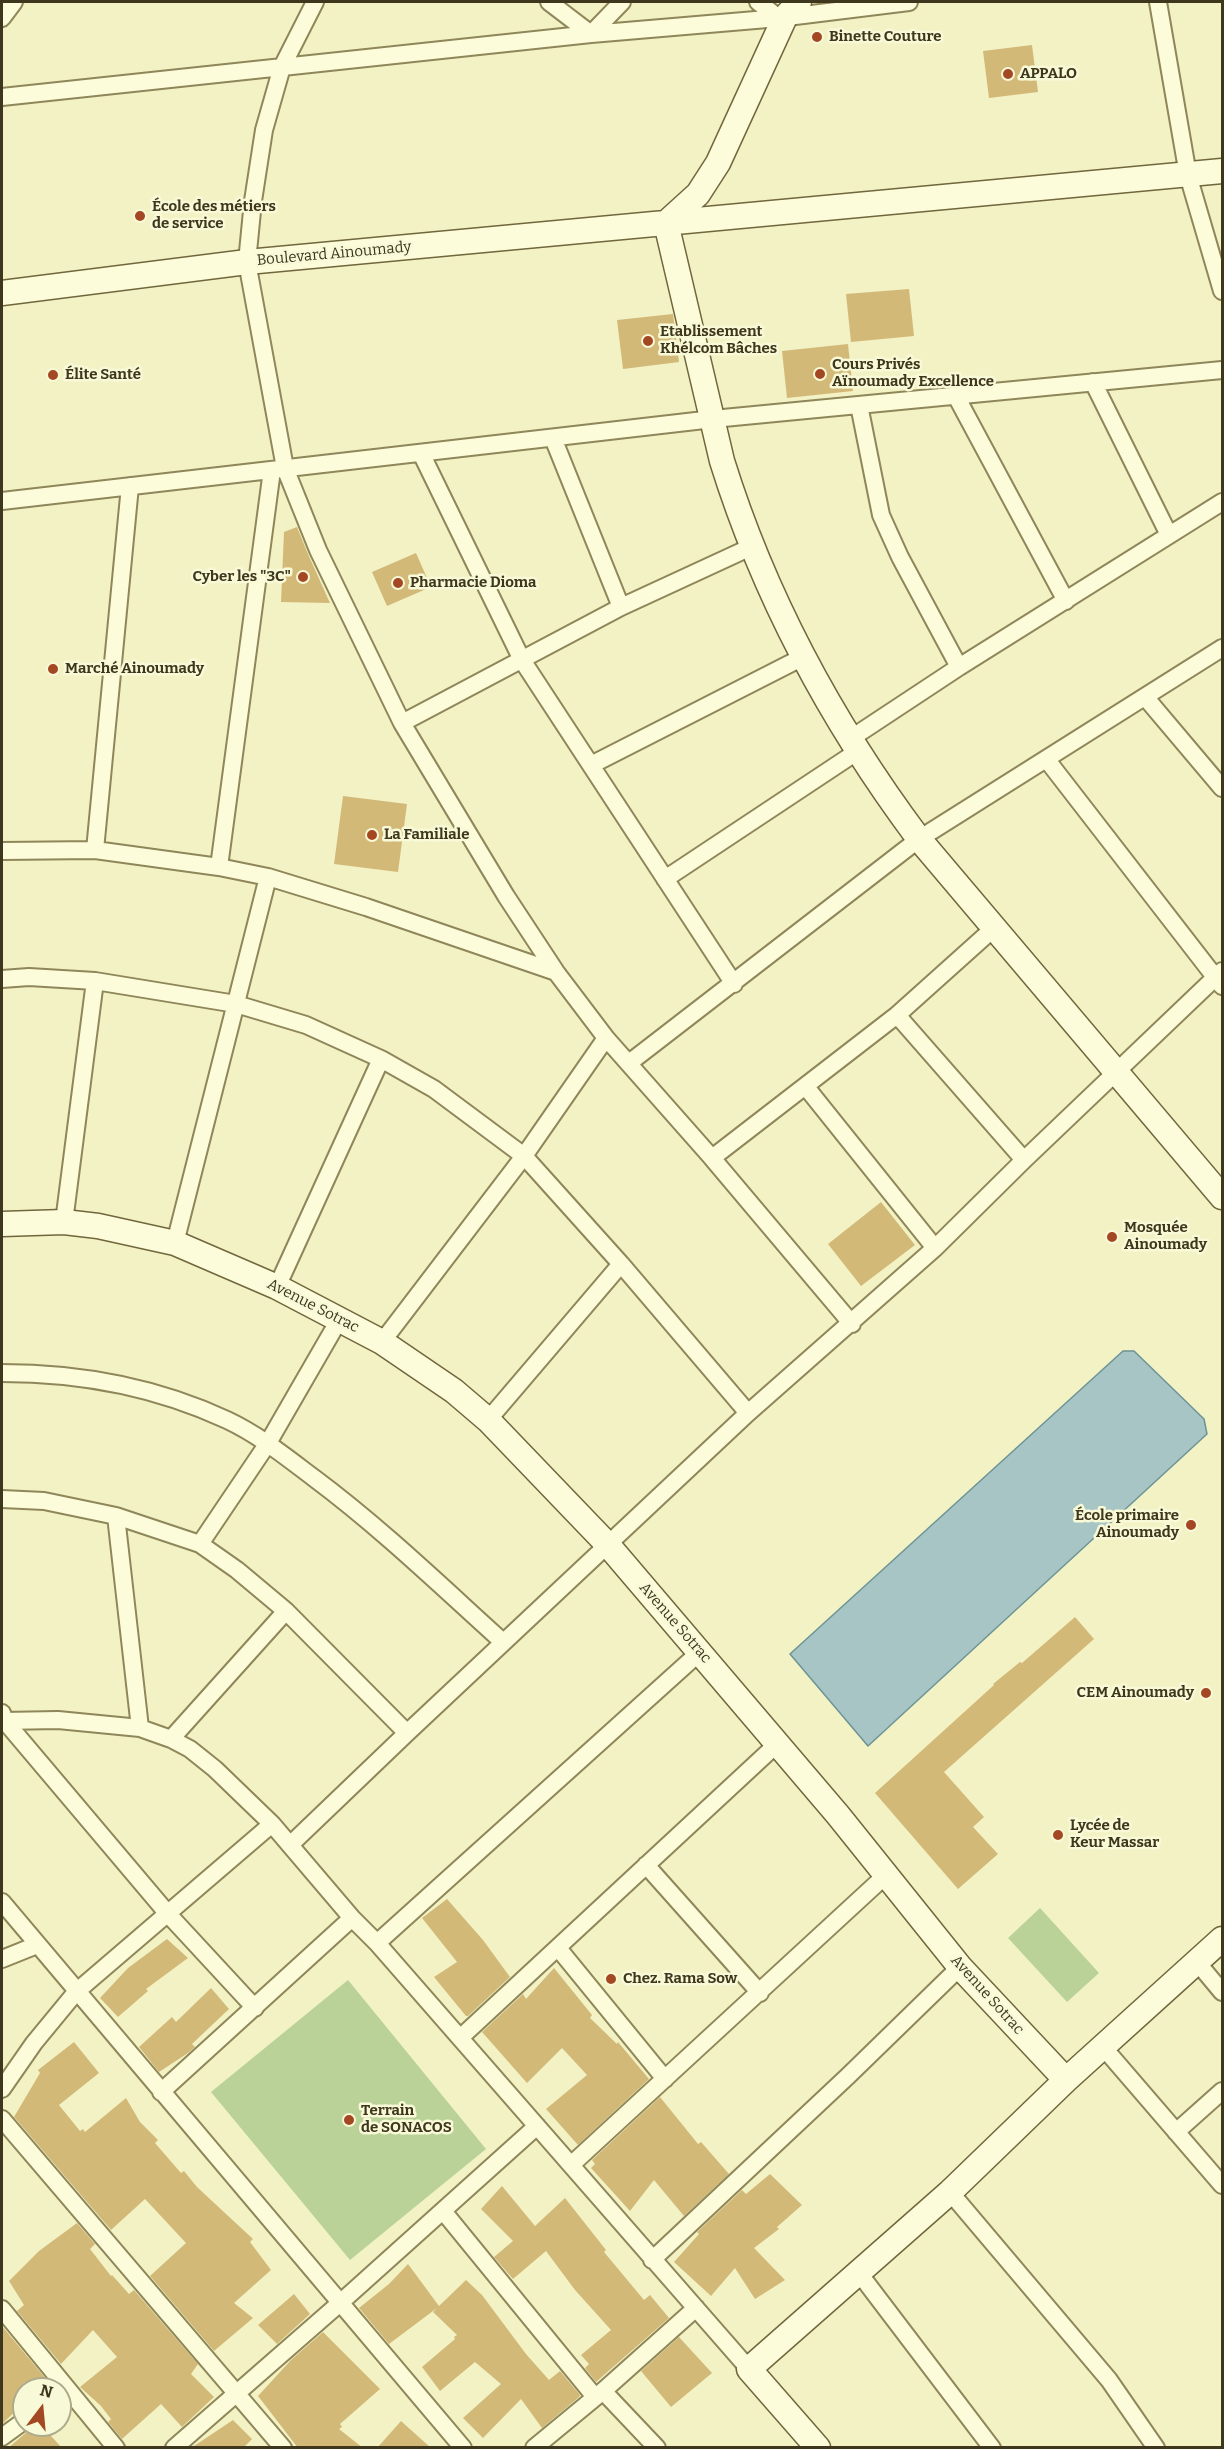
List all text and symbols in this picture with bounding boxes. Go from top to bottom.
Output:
place label: Binette Couture [829,28,941,46]
marker: Binette Couture [810,30,824,44]
place label: APPALO [1020,65,1077,83]
marker: APPALO [1001,67,1015,81]
place label: École des métiers de service [152,198,276,233]
marker: École des métiers de service [133,209,147,223]
street label: Boulevard Ainoumady [256,238,412,270]
place label: Etablissement Khélcom Bâches [660,323,777,358]
marker: Etablissement Khélcom Bâches [641,334,655,348]
place label: Cours Privés Aïnoumady Excellence [832,356,994,391]
place label: Élite Santé [65,366,141,384]
marker: Cours Privés Aïnoumady Excellence [813,367,827,381]
marker: Élite Santé [46,368,60,382]
place label: Cyber les "3C" [193,568,291,586]
marker: Cyber les "3C" [296,570,310,584]
place label: Pharmacie Dioma [410,574,537,592]
marker: Pharmacie Dioma [391,576,405,590]
place label: Marché Ainoumady [65,660,204,678]
marker: Marché Ainoumady [46,662,60,676]
place label: La Familiale [384,826,470,844]
marker: La Familiale [365,828,379,842]
place label: Mosquée Ainoumady [1124,1219,1207,1254]
marker: Mosquée Ainoumady [1105,1230,1119,1244]
street label: Avenue Sotrac [264,1275,362,1337]
place label: École primaire Ainoumady [1075,1507,1179,1542]
marker: École primaire Ainoumady [1184,1518,1198,1532]
street label: Avenue Sotrac [635,1579,715,1667]
place label: CEM Ainoumady [1077,1684,1194,1702]
marker: CEM Ainoumady [1199,1686,1213,1700]
place label: Lycée de Keur Massar [1070,1817,1159,1852]
marker: Lycée de Keur Massar [1051,1828,1065,1842]
street label: Avenue Sotrac [947,1952,1027,2038]
place label: Chez. Rama Sow [623,1970,737,1988]
marker: Chez. Rama Sow [604,1972,618,1986]
place label: Terrain de SONACOS [361,2102,452,2137]
marker: Terrain de SONACOS [342,2113,356,2127]
north arrow [12,2377,72,2437]
text: N [38,2380,55,2402]

